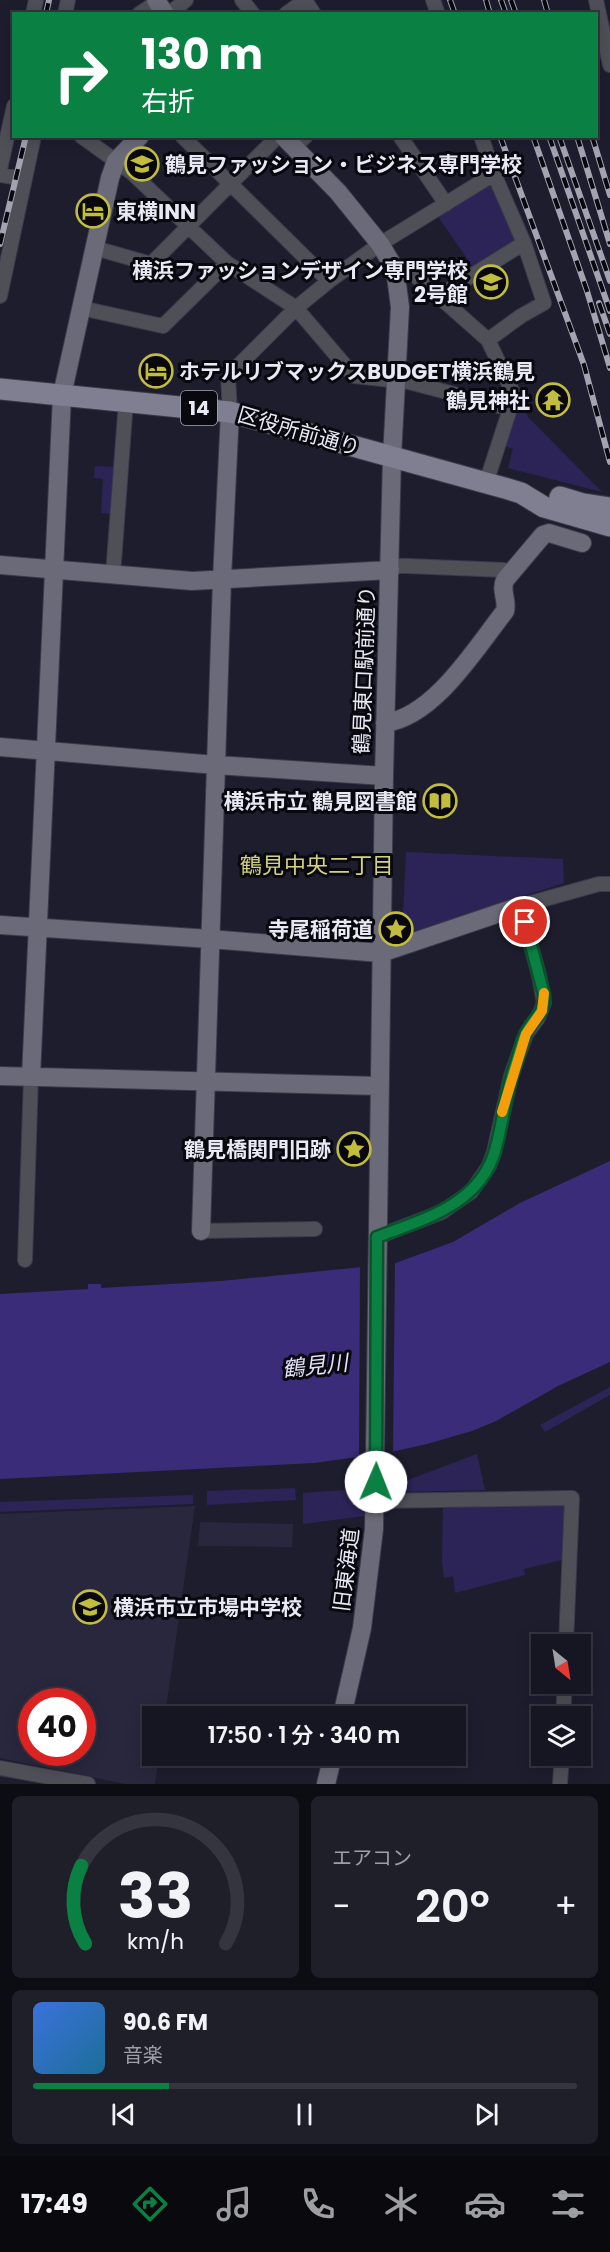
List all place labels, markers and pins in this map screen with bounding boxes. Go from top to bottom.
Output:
school or university icon: 鶴見ファッション・ビジネス専門学校 [124,146,160,182]
place label: 鶴見ファッション・ビジネス専門学校 [165,150,522,179]
hotel icon: 東横INN [75,193,111,229]
place label: 東横INN [116,197,196,226]
place label: 横浜ファッションデザイン専門学校 2号館 [132,256,468,309]
school or university icon: 横浜ファッションデザイン専門学校 2号館 [473,264,509,300]
hotel icon: ホテルリブマックスBUDGET横浜鶴見 [138,353,174,389]
place label: ホテルリブマックスBUDGET横浜鶴見 [179,357,535,386]
temple icon: 鶴見神社 [535,382,571,418]
place label: 鶴見神社 [446,386,530,415]
library icon: 横浜市立 鶴見図書館 [422,783,458,819]
place label: 横浜市立 鶴見図書館 [224,787,417,816]
pin [499,896,550,947]
place icon: 寺尾稲荷道 [378,911,414,947]
place label: 寺尾稲荷道 [268,915,373,944]
place icon: 鶴見橋関門旧跡 [336,1131,372,1167]
place label: 鶴見橋関門旧跡 [184,1135,331,1164]
school or university icon: 横浜市立市場中学校 [72,1589,108,1625]
place label: 横浜市立市場中学校 [113,1593,302,1622]

